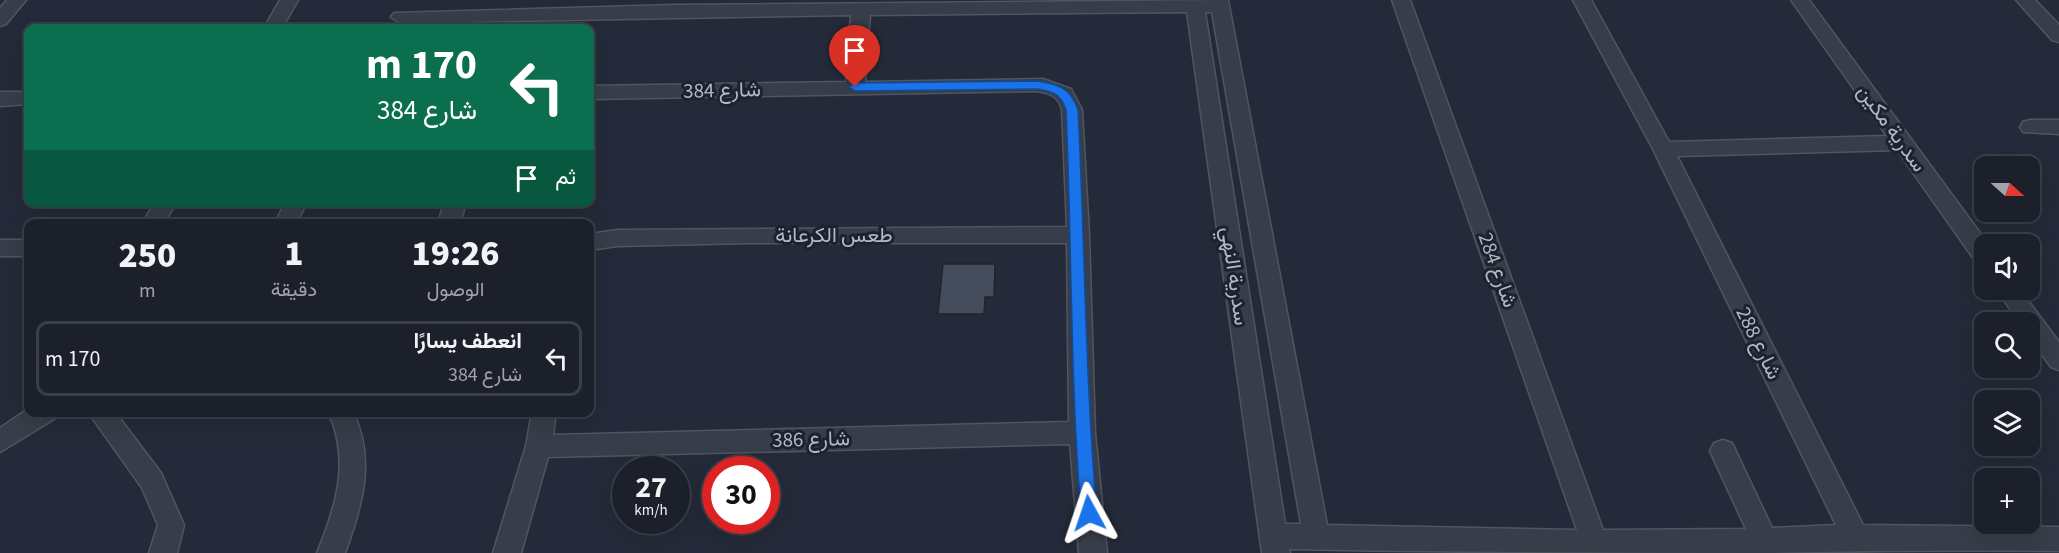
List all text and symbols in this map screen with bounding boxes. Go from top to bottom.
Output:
pin [829,25,880,87]
icon: arrive [838,34,871,67]
text: 170 m [366,35,477,95]
icon: left [498,48,576,126]
street label: شارع 384 [683,74,761,106]
street label: سدرية مكين [1850,78,1934,178]
text: شارع 384 [377,91,477,130]
north arrow [1974,156,2040,222]
map controls [1974,156,2040,534]
text: ثم [555,161,576,193]
icon: arrive [510,162,543,195]
street label: طعس الكرعانة [775,220,893,250]
street label: سدرية النهي [1211,225,1257,328]
text: 1 [284,228,303,279]
text: 19:26 [411,228,500,279]
street label: شارع 284 [1471,228,1525,312]
text: 250 [119,230,176,281]
button: sound [1974,234,2040,300]
text: دقيقة [271,276,317,304]
text: الوصول [427,276,484,304]
text: m [139,277,156,305]
street label: شارع 288 [1728,301,1790,385]
button: search [1974,312,2040,378]
text: انعطف يسارًا [413,325,522,357]
icon: left [540,342,573,375]
text: 170 m [45,343,100,375]
text: شارع 384 [448,361,522,389]
button: layers [1974,390,2040,456]
street label: شارع 386 [772,423,850,455]
speed limit sign: 30 [702,456,780,534]
text: 27 [635,466,667,509]
button: + [1974,468,2040,534]
position arrow [1057,481,1121,545]
text: km/h [634,500,668,521]

